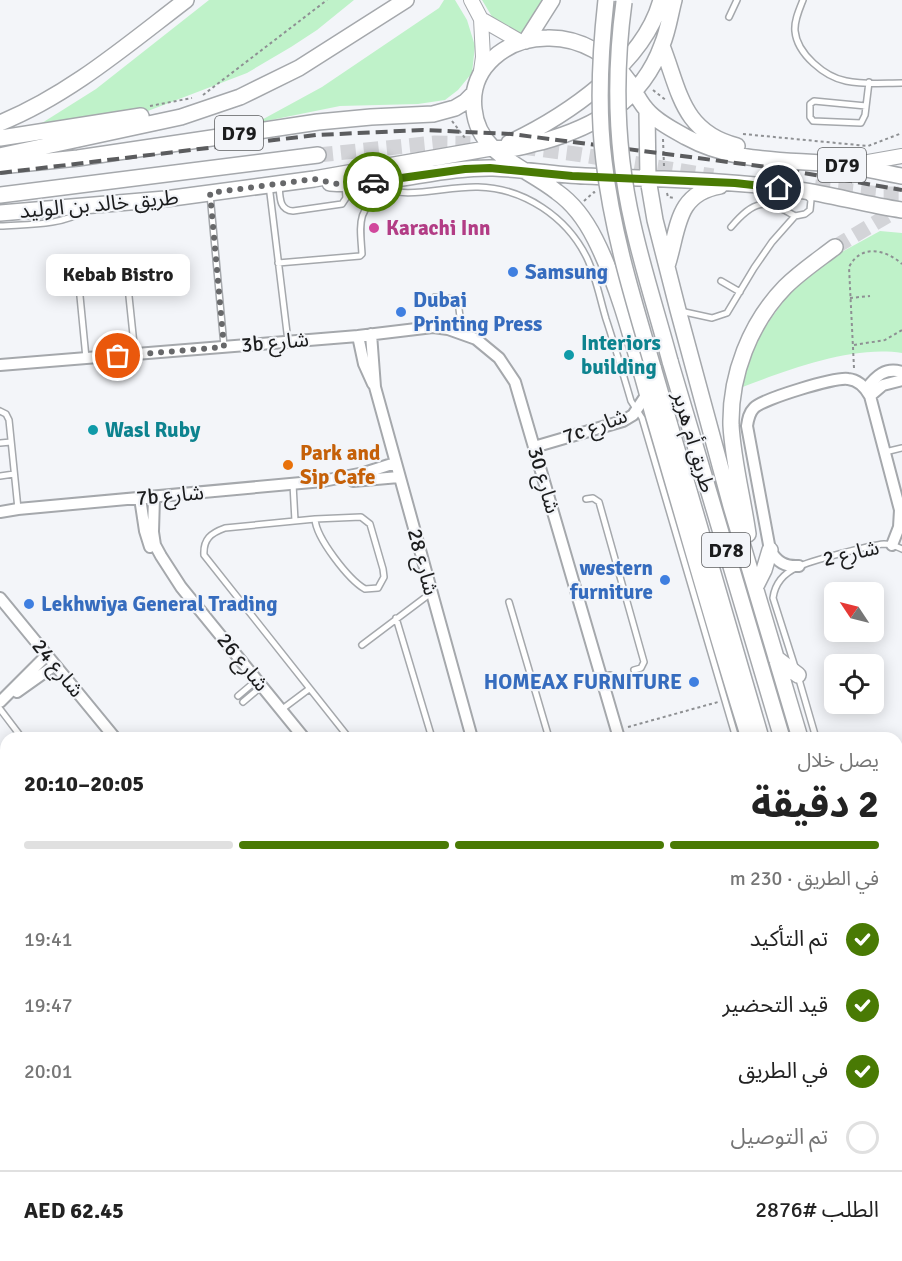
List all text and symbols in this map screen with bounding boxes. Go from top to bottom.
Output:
road number: D79 [215,116,263,150]
road number: D79 [818,148,866,182]
courier [343,152,403,212]
pin [753,162,804,213]
icon: car [357,166,390,199]
icon: home [762,171,795,204]
street label: طريق خالد بن الوليد [18,184,180,224]
place label: Karachi Inn [386,215,490,241]
marker: Karachi Inn [367,221,381,235]
callout: Kebab Bistro [46,254,190,296]
place label: Samsung [525,259,608,285]
text: Kebab Bistro [63,262,173,287]
marker: Samsung [506,265,520,279]
place label: Dubai Printing Press [413,287,542,337]
marker: Dubai Printing Press [394,305,408,319]
street label: 3b شارع [240,326,310,360]
pin [92,330,143,381]
place label: Interiors building [581,330,661,380]
icon: bag [101,339,134,372]
marker: Interiors building [562,348,576,362]
street label: طريق أم هرير [664,388,721,496]
street label: 7c شارع [559,402,632,452]
place label: Wasl Ruby [105,417,201,443]
marker: Wasl Ruby [86,423,100,437]
place label: Park and Sip Cafe [300,440,380,490]
street label: شارع 30 [520,444,566,517]
marker: Park and Sip Cafe [281,458,295,472]
street label: 7b شارع [135,479,205,513]
street label: شارع 28 [400,526,444,599]
road number: D78 [702,533,750,567]
street label: شارع 2 [820,534,882,574]
place label: western furniture [569,555,653,605]
marker: western furniture [658,573,672,587]
north arrow [824,582,884,642]
map controls [824,582,884,714]
place label: Lekhwiya General Trading [41,591,277,617]
marker: Lekhwiya General Trading [22,597,36,611]
street label: شارع 26 [210,627,275,698]
street label: شارع 24 [25,633,90,704]
button: locate [824,654,884,714]
place label: HOMEAX FURNITURE [484,669,682,695]
marker: HOMEAX FURNITURE [687,675,701,689]
text: يصل خلال [797,748,879,773]
text: 20:05–20:10 [24,770,144,797]
text: 2 دقيقة [751,780,879,828]
text: في الطريق · 230 m [730,866,879,891]
icon: check [846,923,879,956]
text: تم التأكيد [750,925,828,952]
text: 19:41 [24,927,73,952]
icon: check [846,989,879,1022]
text: قيد التحضير [722,991,828,1018]
text: 19:47 [24,993,73,1018]
icon: check [846,1055,879,1088]
text: في الطريق [738,1057,828,1084]
text: 20:01 [24,1059,73,1084]
text: تم التوصيل [731,1123,828,1150]
text: الطلب #2876 [755,1196,879,1223]
text: AED 62.45 [24,1197,124,1224]

